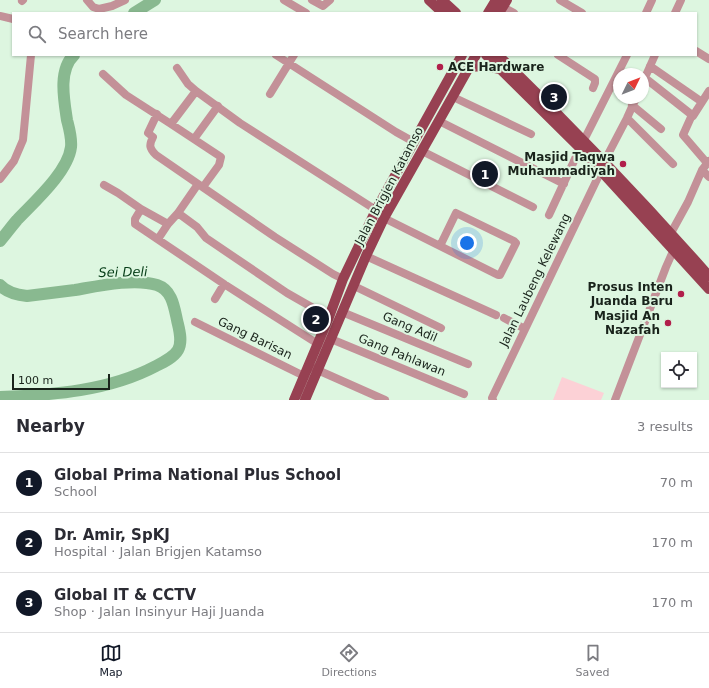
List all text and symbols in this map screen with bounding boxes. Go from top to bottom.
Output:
search box [12,12,697,56]
icon: search [26,23,48,45]
text: Search here [58,25,148,43]
place label: ACE Hardware [448,60,544,74]
marker: ACE Hardware [435,62,445,72]
north arrow [613,68,649,104]
pin: 3 [541,82,567,112]
street label: Jalan Brigjen Katamso [351,125,426,248]
place label: Masjid Taqwa Muhammadiyah [508,150,615,178]
pin: 1 [472,159,498,189]
marker: Masjid Taqwa Muhammadiyah [618,159,628,169]
street label: Jalan Laubeng Kelewang [496,211,573,350]
your location [457,233,477,253]
water label: Sei Deli [98,264,148,280]
place label: Prosus Inten Juanda Baru [588,280,673,308]
marker: Prosus Inten Juanda Baru [676,289,686,299]
pin: 2 [303,304,329,334]
street label: Gang Adil [381,309,439,345]
place label: Masjid An Nazafah [594,309,660,337]
street label: Gang Barisan [216,314,294,362]
marker: Masjid An Nazafah [663,318,673,328]
street label: Gang Pahlawan [356,331,448,379]
map controls [661,352,697,388]
button: locate [661,352,697,388]
scale bar [12,372,110,391]
text: 100 m [18,374,53,387]
text: Nearby [16,416,85,436]
text: 3 results [637,419,693,434]
text: Global Prima National Plus School [54,466,341,484]
text: 1 [24,475,34,490]
text: 70 m [660,475,693,490]
text: School [54,484,97,499]
text: Dr. Amir, SpKJ [54,526,170,544]
text: 2 [24,535,34,550]
text: 170 m [651,535,693,550]
text: Hospital · Jalan Brigjen Katamso [54,544,262,559]
text: Global IT & CCTV [54,586,196,604]
text: 3 [24,595,34,610]
text: 170 m [651,595,693,610]
text: Shop · Jalan Insinyur Haji Juanda [54,604,265,619]
tab: Map [99,642,123,679]
tab: Directions [321,642,377,679]
tab: Saved [576,642,610,679]

